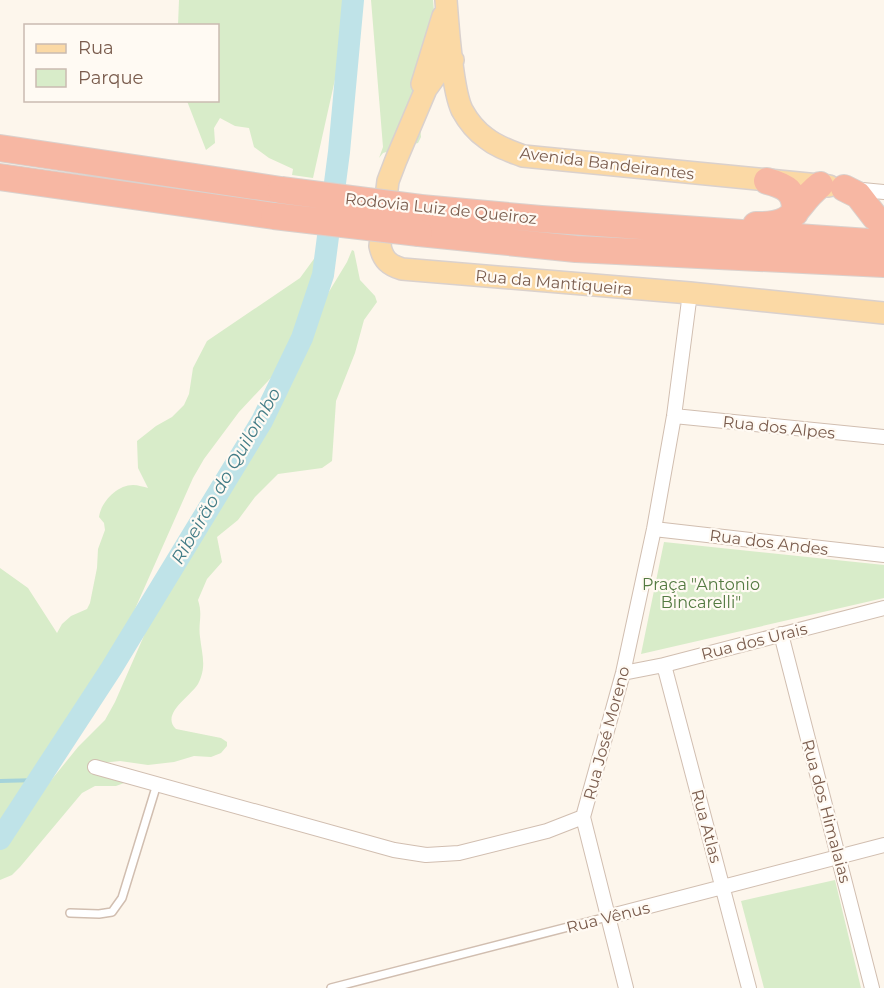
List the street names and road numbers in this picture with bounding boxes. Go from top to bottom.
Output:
street label: Avenida Bandeirantes [519,143,695,184]
street label: Rodovia Luiz de Queiroz [344,189,538,228]
street label: Rua da Mantiqueira [475,266,633,299]
street label: Rua dos Alpes [722,412,836,443]
street label: Rua dos Andes [708,526,830,559]
street label: Rua dos Urais [699,619,809,664]
street label: Rua José Moreno [579,664,633,802]
street label: Rua dos Himalaias [798,737,855,885]
street label: Rua Atlas [688,787,725,865]
street label: Rua Vênus [564,898,652,937]

